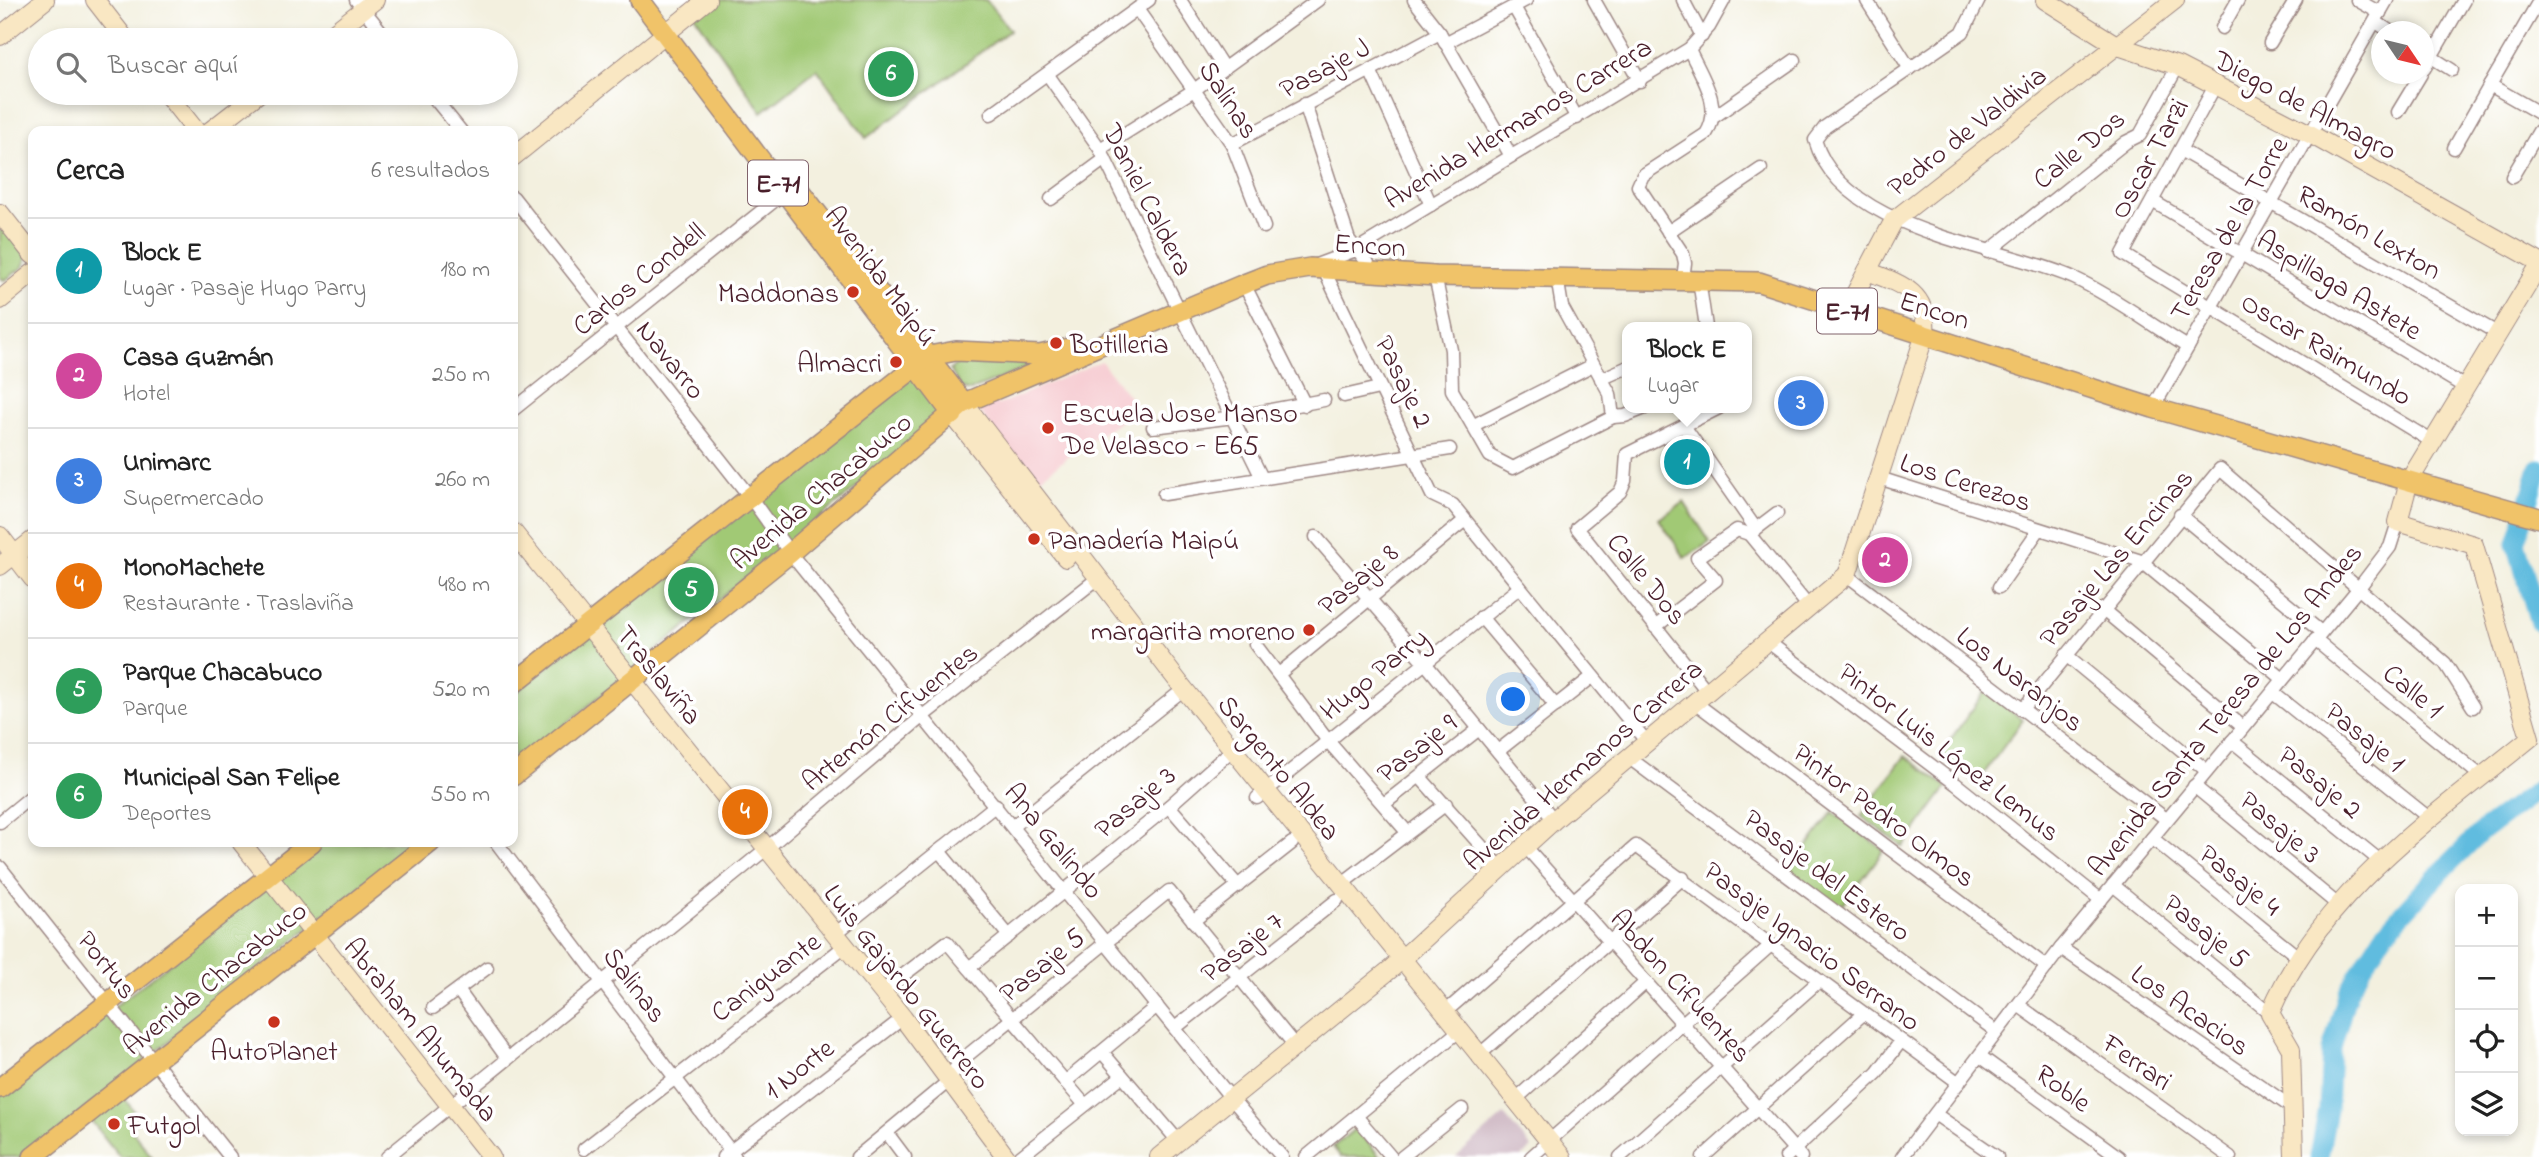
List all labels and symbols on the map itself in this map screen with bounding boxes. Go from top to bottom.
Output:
north arrow [2371,21,2434,84]
street label: Pasaje J [1273,29,1378,111]
street label: Avenida Hermanos Carrera [1377,29,1661,221]
street label: Diego de Almagro [2205,41,2403,173]
pin: 6 [868,48,914,100]
street label: Salinas [1186,54,1268,148]
street label: Pedro de Valdivia [1879,57,2057,208]
street label: Oscar Tarzi [2101,92,2201,228]
street label: Calle Dos [2025,101,2135,201]
street label: Daniel Caldera [1089,116,1202,284]
street label: Teresa de la Torre [2161,129,2301,330]
road number: E-71 [748,160,808,206]
street label: Ramón Lexton [2288,176,2448,292]
street label: Avenida Maipú [813,198,946,356]
street label: Carlos Condell [565,214,716,347]
street label: Aspillaga Astete [2248,221,2429,353]
street label: Encon [1333,225,1407,270]
place label: Maddonas [718,275,839,316]
street label: Encon [1894,282,1974,342]
marker: Maddonas [845,284,861,300]
street label: Oscar Raimundo [2232,284,2419,418]
road number: E-71 [1817,288,1877,334]
street label: Navarro [624,313,714,410]
place label: Botilleria [1069,326,1169,367]
street label: Pasaje 2 [1362,329,1442,436]
marker: Botilleria [1048,335,1064,351]
place label: Almacri [797,345,882,386]
marker: Almacri [888,354,904,370]
pin: 3 [1778,377,1824,429]
place label: Escuela Jose Manso De Velasco - E65 [1061,395,1298,468]
street label: Avenida Chacabuco [722,404,922,581]
marker: Escuela Jose Manso De Velasco - E65 [1040,420,1056,436]
pin: 1 [1664,436,1710,488]
street label: Los Cerezos [1894,444,2036,525]
street label: Pasaje Las Encinas [2031,461,2205,658]
place label: Panadería Maipú [1048,522,1239,563]
street label: Calle Dos [1595,525,1695,635]
marker: Panadería Maipú [1026,531,1042,547]
pin: 2 [1862,534,1908,586]
street label: Pasaje 8 [1310,535,1409,627]
street label: Avenida Santa Teresa de Los Andes [2079,536,2374,886]
pin: 5 [668,564,714,616]
place label: margarita moreno [1091,613,1295,654]
street label: Traslaviña [604,617,711,735]
street label: Los Naranjos [1946,618,2091,744]
street label: Hugo Parry [1312,619,1438,732]
marker: margarita moreno [1301,622,1317,638]
street label: Artemón Cifuentes [794,635,988,803]
street label: Avenida Hermanos Carrera [1455,651,1713,883]
street label: Pintor Luis López Lemus [1828,654,2068,854]
street label: Calle 1 [2372,655,2451,730]
your location [1496,682,1530,716]
street label: Sargento Aldea [1206,688,1349,851]
street label: Pasaje 1 [2315,694,2413,784]
street label: Pasaje 9 [1369,705,1468,794]
street label: Pintor Pedro Olmos [1783,734,1983,899]
street label: Pasaje 2 [2268,737,2370,831]
street label: Pasaje 3 [1086,757,1186,850]
street label: Ana Galindo [992,775,1112,909]
street label: Pasaje 3 [2229,782,2329,875]
pin: 4 [722,786,768,838]
street label: Pasaje del Estero [1733,800,1918,954]
street label: Pasaje 4 [2189,836,2289,928]
street label: Pasaje Ignacio Serrano [1694,852,1928,1043]
street label: Luis Gajardo Guerrero [812,877,999,1100]
street label: Pasaje 5 [2153,885,2257,980]
street label: Avenida Chacabuco [115,892,317,1067]
street label: Abdon Cifuentes [1599,901,1760,1074]
street label: Pasaje 7 [1193,903,1294,994]
street label: Pasaje 5 [991,919,1095,1014]
street label: Portus [65,923,145,1009]
street label: Caniguante [703,923,831,1034]
street label: Abraham Ahumada [332,930,507,1132]
street label: Salinas [591,939,675,1033]
street label: Los Acacios [2121,956,2257,1068]
marker: AutoPlanet [266,1014,282,1030]
street label: Ferrari [2092,1024,2179,1103]
street label: 1 Norte [756,1030,845,1112]
place label: AutoPlanet [210,1033,338,1074]
street label: Roble [2025,1055,2099,1124]
place label: Futgol [127,1107,201,1148]
marker: Futgol [106,1116,122,1132]

